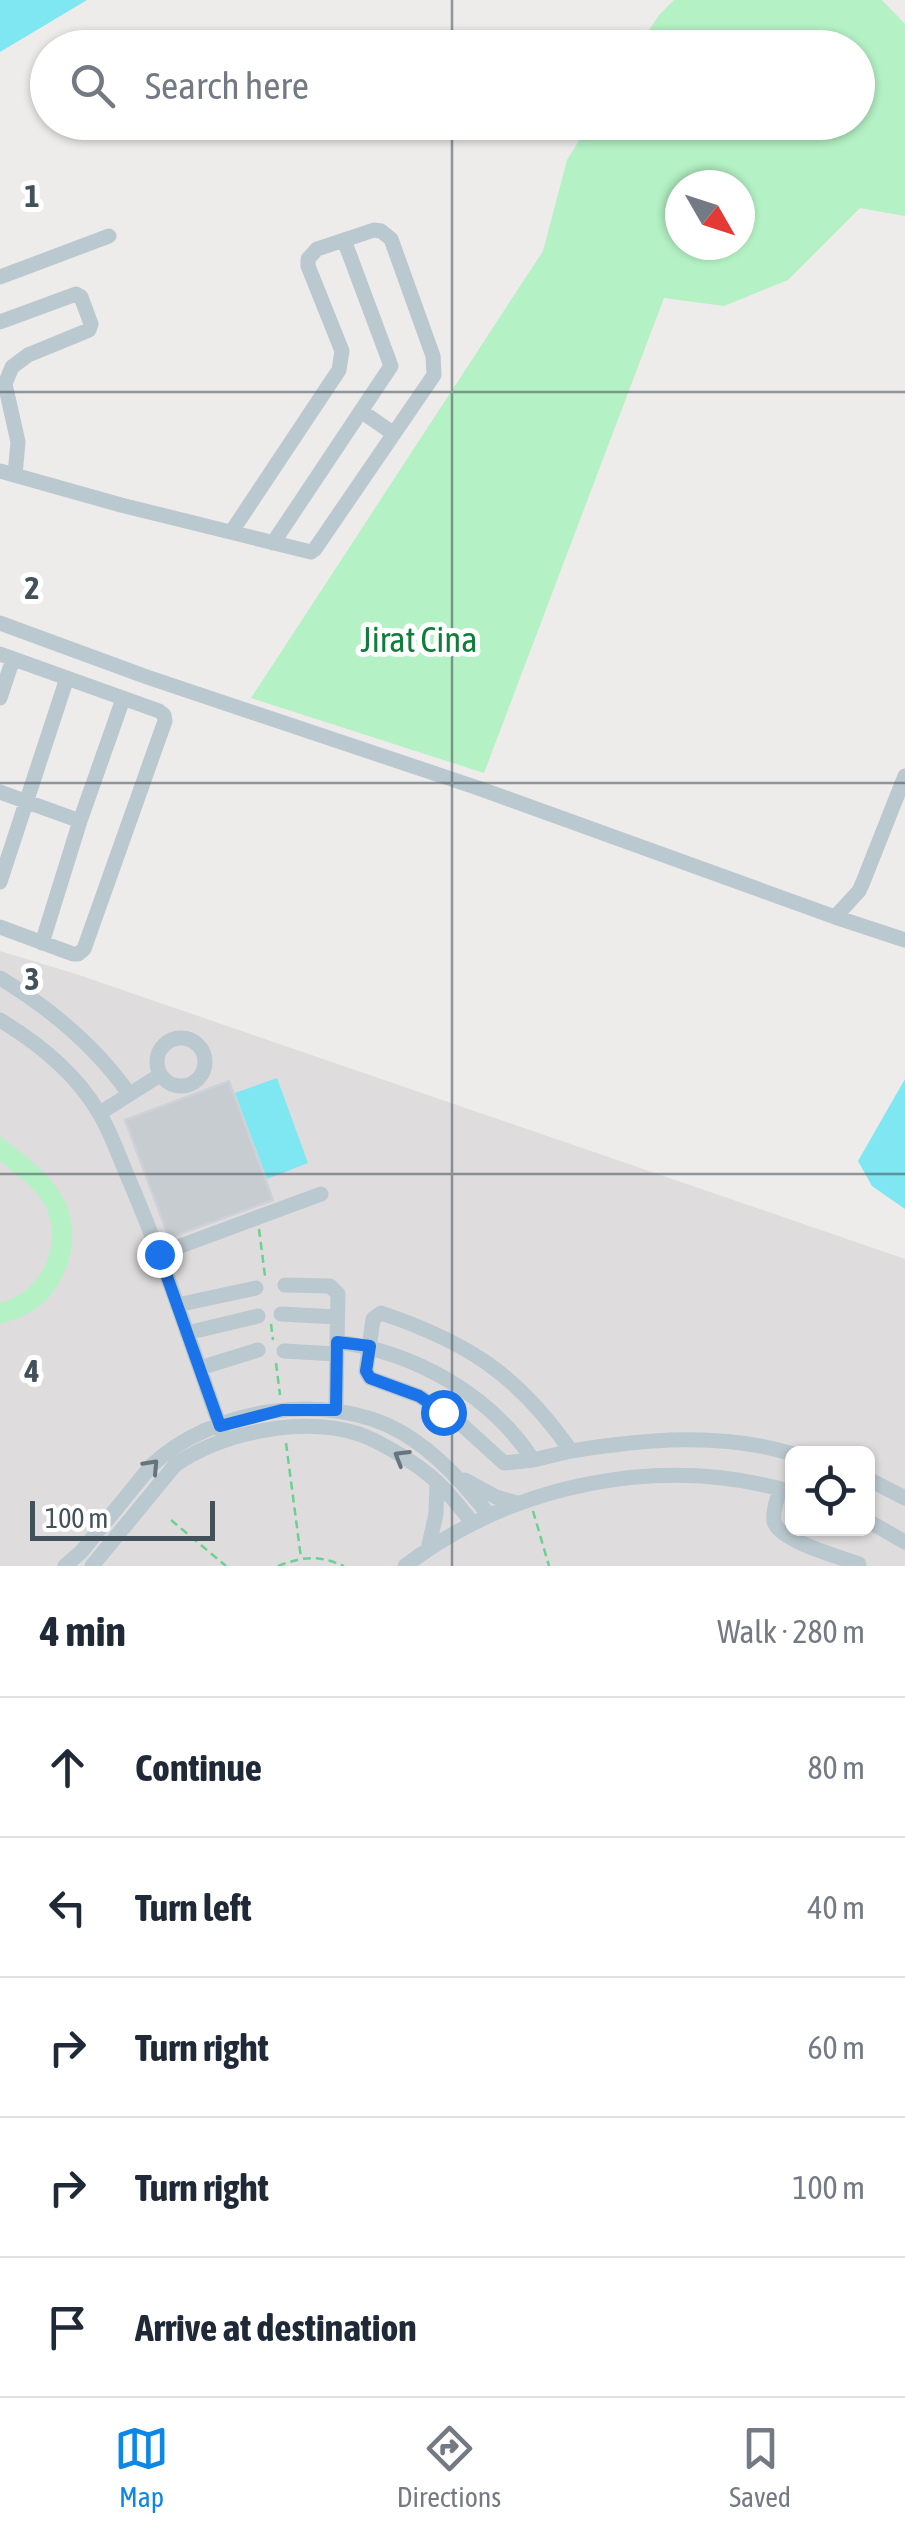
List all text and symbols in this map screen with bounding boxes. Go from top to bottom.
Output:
search box [30,30,875,140]
icon: search [65,58,120,113]
text: Search here [145,64,309,107]
north arrow [665,170,755,260]
text: 1 [24,177,40,214]
text: 2 [24,569,40,606]
park label: Jirat Cina [360,619,478,659]
text: 3 [24,960,40,997]
route end [137,1232,183,1278]
text: 4 [23,1352,40,1389]
route start [421,1390,467,1436]
map controls [785,1446,875,1536]
button: locate [785,1446,875,1536]
one-way arrow [394,1450,412,1469]
one-way arrow [140,1460,158,1478]
scale bar [30,1496,215,1540]
text: 100 m [45,1502,108,1534]
text: 4 min [40,1607,126,1655]
text: Walk · 280 m [717,1613,865,1650]
icon: ahead [40,1740,95,1795]
text: Continue [135,1746,262,1789]
text: 80 m [807,1749,865,1786]
icon: left [40,1880,95,1935]
text: Turn left [135,1886,251,1929]
text: 40 m [807,1889,865,1926]
icon: right [40,2020,95,2075]
text: Turn right [135,2026,269,2069]
text: 60 m [807,2029,865,2066]
icon: right [40,2160,95,2215]
text: Turn right [135,2166,269,2209]
text: 100 m [792,2169,865,2206]
icon: arrive [40,2300,95,2355]
text: Arrive at destination [135,2306,417,2349]
tab: Map [114,2421,169,2513]
tab: Directions [397,2421,501,2513]
tab: Saved [729,2421,791,2513]

